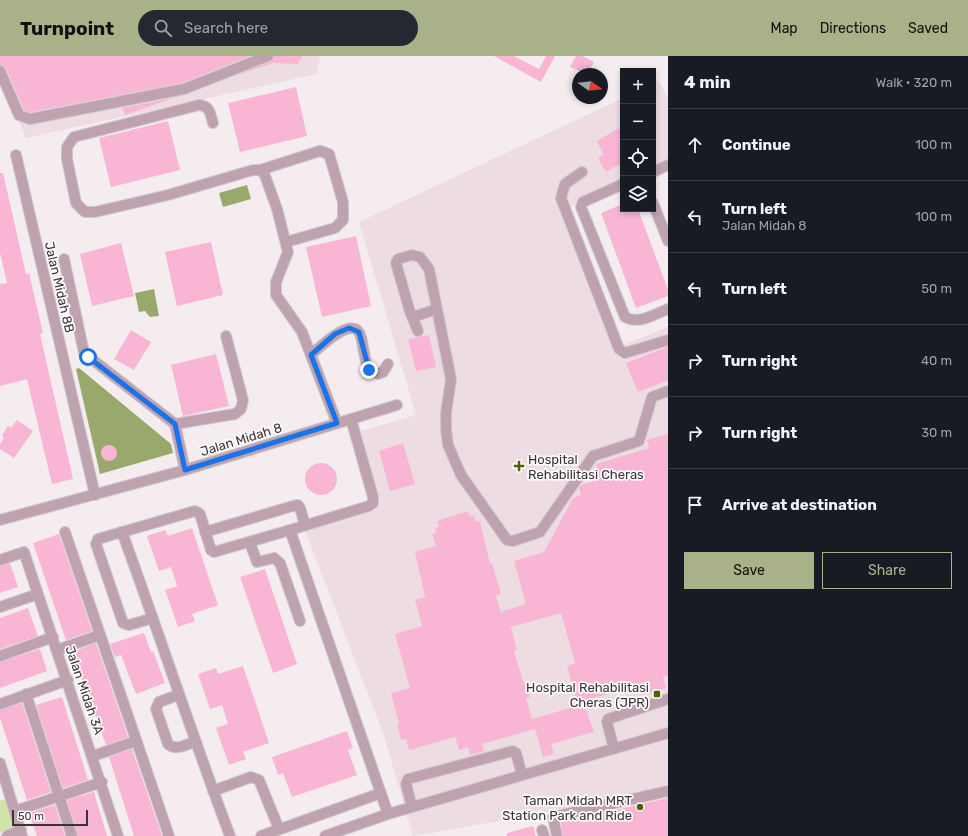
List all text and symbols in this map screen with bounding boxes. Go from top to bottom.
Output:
search box [138,10,418,46]
text: Turnpoint [20,17,114,40]
icon: search [152,17,174,39]
text: Search here [184,19,268,37]
text: Map [771,20,798,37]
text: Directions [820,20,886,37]
text: Saved [908,20,948,37]
north arrow [572,68,608,104]
map controls [620,68,656,212]
button: + [620,68,656,104]
text: 4 min [684,72,731,92]
text: Walk · 320 m [876,75,952,90]
button: − [620,104,656,140]
icon: ahead [684,134,706,156]
text: Continue [722,136,791,154]
text: 100 m [915,137,952,152]
button: locate [620,140,656,176]
button: layers [620,176,656,212]
text: Turn left [722,200,787,218]
icon: left [684,206,706,228]
text: 100 m [915,209,952,224]
text: Jalan Midah 8 [722,218,807,233]
street label: Jalan Midah 8B [42,240,77,334]
icon: left [684,278,706,300]
text: Turn left [722,280,787,298]
text: 50 m [921,281,952,296]
route start [79,348,97,366]
icon: right [684,350,706,372]
text: Turn right [722,352,797,370]
text: 40 m [921,353,952,368]
route end [360,361,378,379]
street label: Jalan Midah 8 [199,420,284,459]
icon: right [684,422,706,444]
text: Turn right [722,424,797,442]
text: 30 m [921,425,952,440]
place label: Hospital Rehabilitasi Cheras [528,452,644,482]
marker: Hospital Rehabilitasi Cheras [513,460,525,472]
icon: arrive [684,494,706,516]
text: Arrive at destination [722,496,877,514]
button: Save [684,552,814,589]
button: Share [822,552,952,589]
street label: Jalan Midah 3A [62,644,107,737]
place label: Hospital Rehabilitasi Cheras (JPR) [526,680,649,710]
marker: Hospital Rehabilitasi Cheras (JPR) [652,689,662,699]
place label: Taman Midah MRT Station Park and Ride [502,793,632,823]
marker: Taman Midah MRT Station Park and Ride [635,802,645,812]
scale bar [12,808,88,827]
text: 50 m [18,810,44,823]

